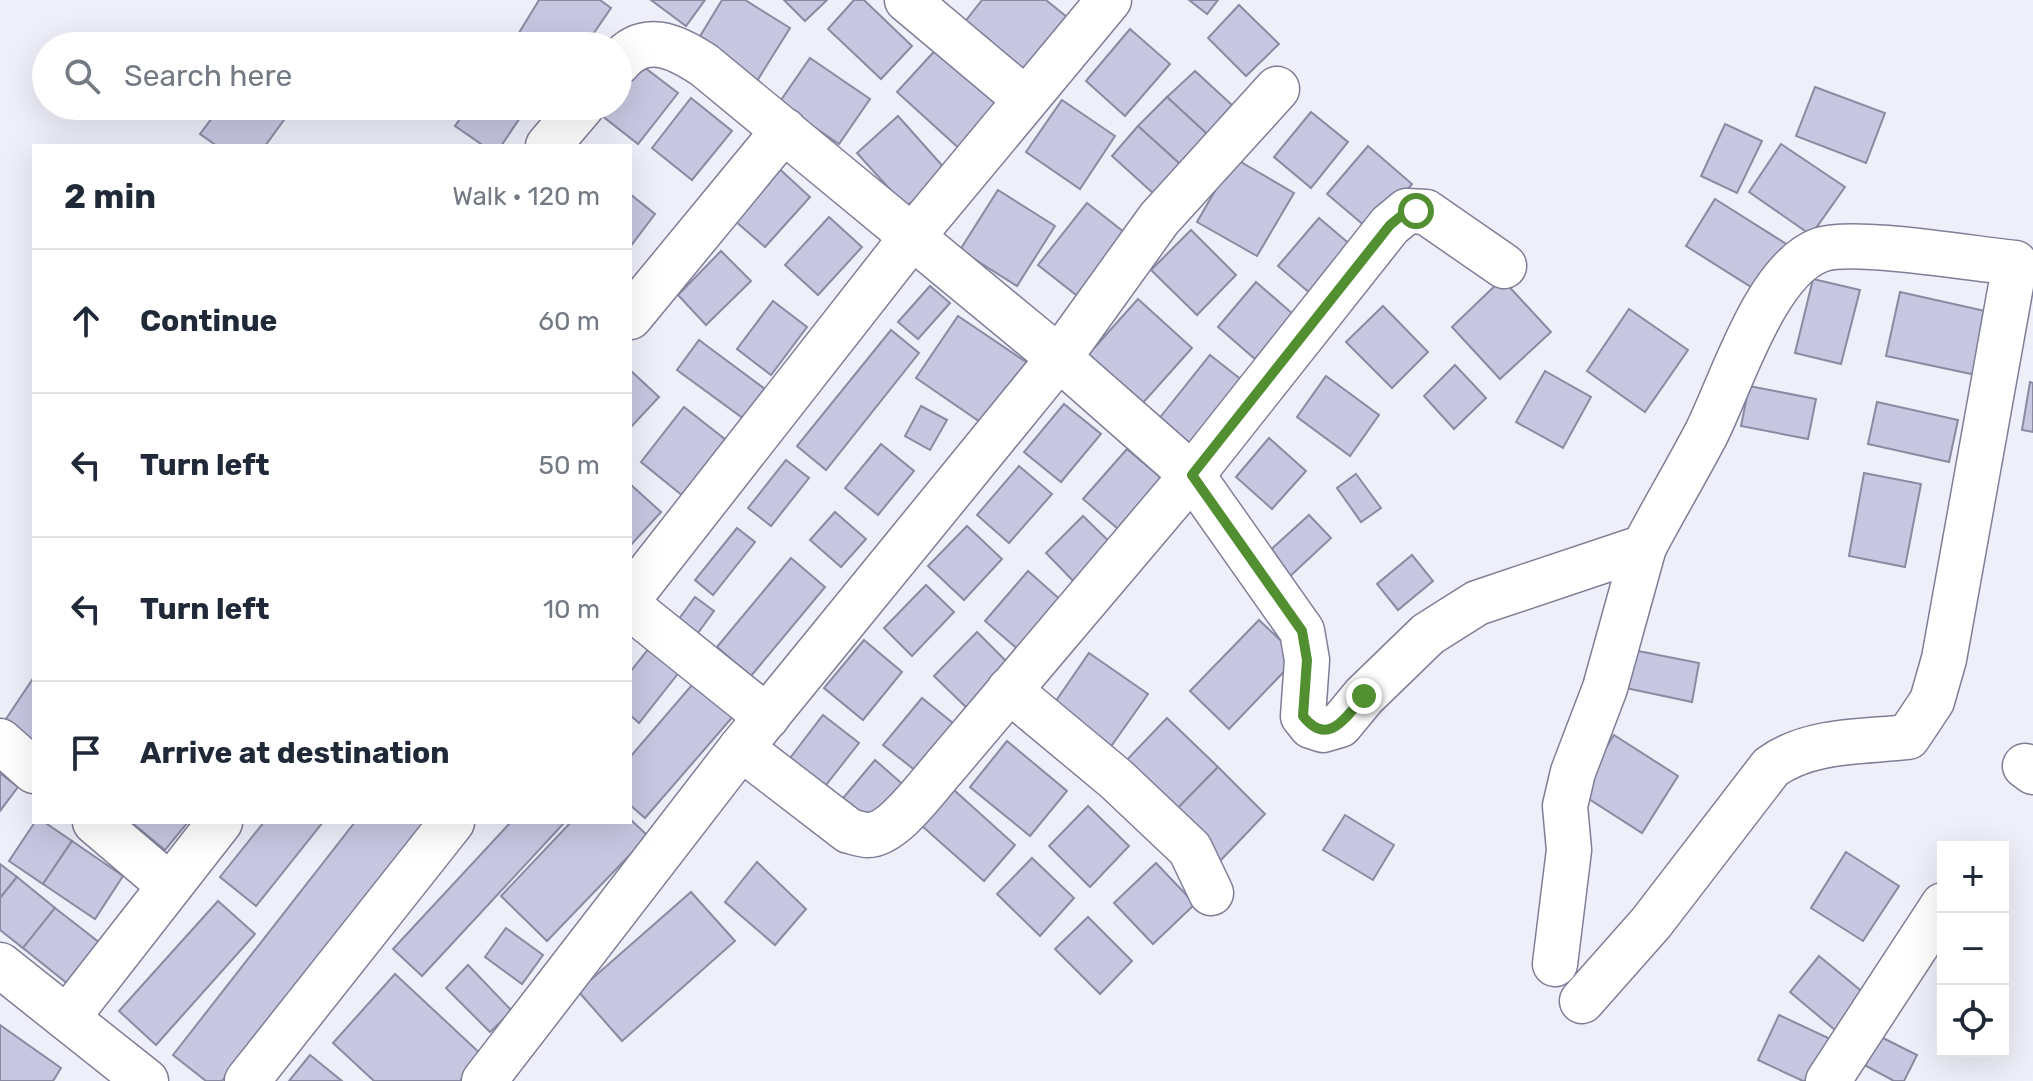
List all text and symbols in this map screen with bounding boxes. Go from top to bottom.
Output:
search box [32,32,632,120]
icon: search [60,54,104,98]
text: Search here [124,58,292,94]
text: 2 min [64,176,156,217]
text: Walk · 120 m [452,181,600,212]
route start [1398,193,1434,229]
icon: ahead [64,299,108,343]
text: Continue [140,303,277,339]
text: 60 m [538,306,600,337]
icon: left [64,443,108,487]
text: Turn left [140,447,270,483]
text: 50 m [539,450,600,481]
icon: left [64,587,108,631]
text: Turn left [140,591,270,627]
text: 10 m [543,594,600,625]
route end [1346,678,1382,714]
icon: arrive [64,731,108,775]
text: Arrive at destination [140,735,450,771]
map controls [1937,841,2009,1057]
button: + [1937,841,2009,913]
button: − [1937,913,2009,985]
button: locate [1937,985,2009,1057]

